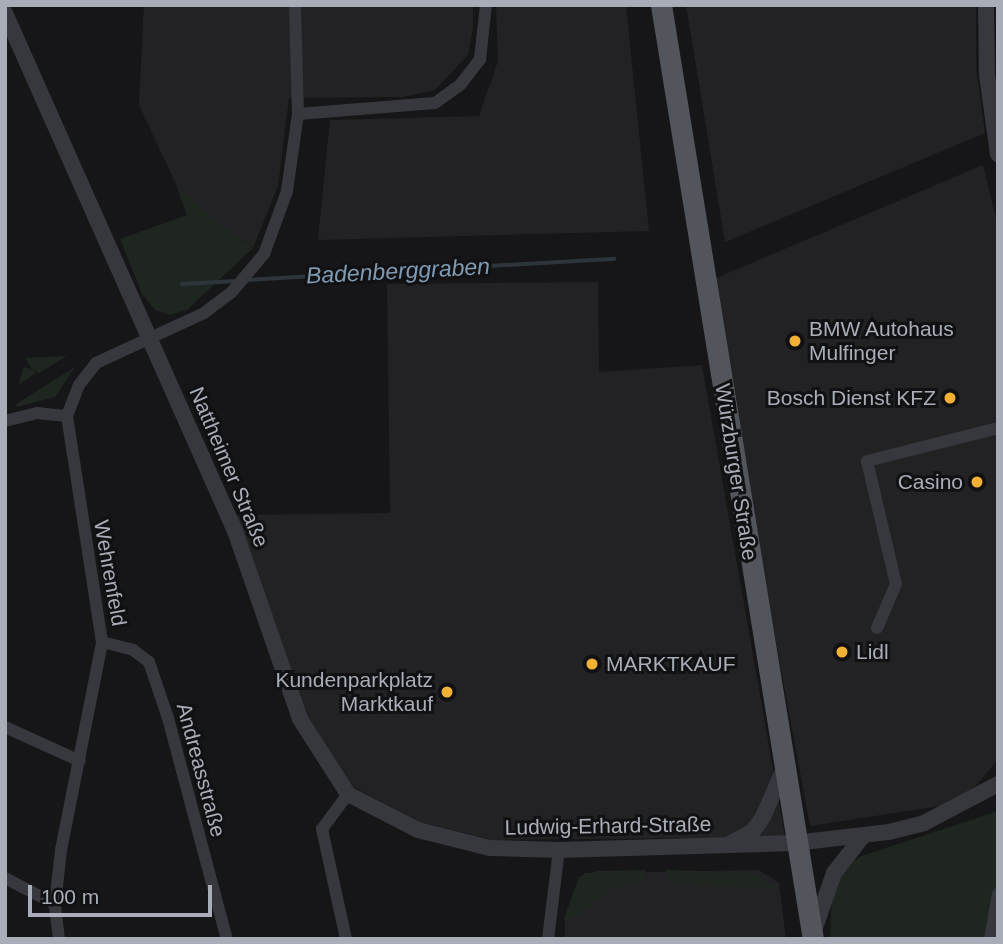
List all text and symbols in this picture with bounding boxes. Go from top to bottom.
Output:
water label: Badenberggraben [305,252,491,290]
place label: BMW Autohaus Mulfinger [809,316,955,366]
marker: BMW Autohaus Mulfinger [787,333,803,349]
street label: Würzburger Straße [710,382,762,562]
street label: Nattheimer Straße [184,383,274,551]
place label: Bosch Dienst KFZ [767,385,936,411]
marker: Bosch Dienst KFZ [942,390,958,406]
place label: Casino [898,469,963,495]
marker: Casino [969,474,985,490]
street label: Wehrenfeld [88,518,132,628]
place label: Lidl [856,639,889,665]
marker: Lidl [834,644,850,660]
place label: MARKTKAUF [606,651,736,677]
marker: MARKTKAUF [584,656,600,672]
place label: Kundenparkplatz Marktkauf [275,667,433,717]
marker: Kundenparkplatz Marktkauf [439,684,455,700]
street label: Andreasstraße [171,700,231,840]
street label: Ludwig-Erhard-Straße [505,812,711,840]
scale bar [32,870,215,914]
text: 100 m [41,885,99,908]

